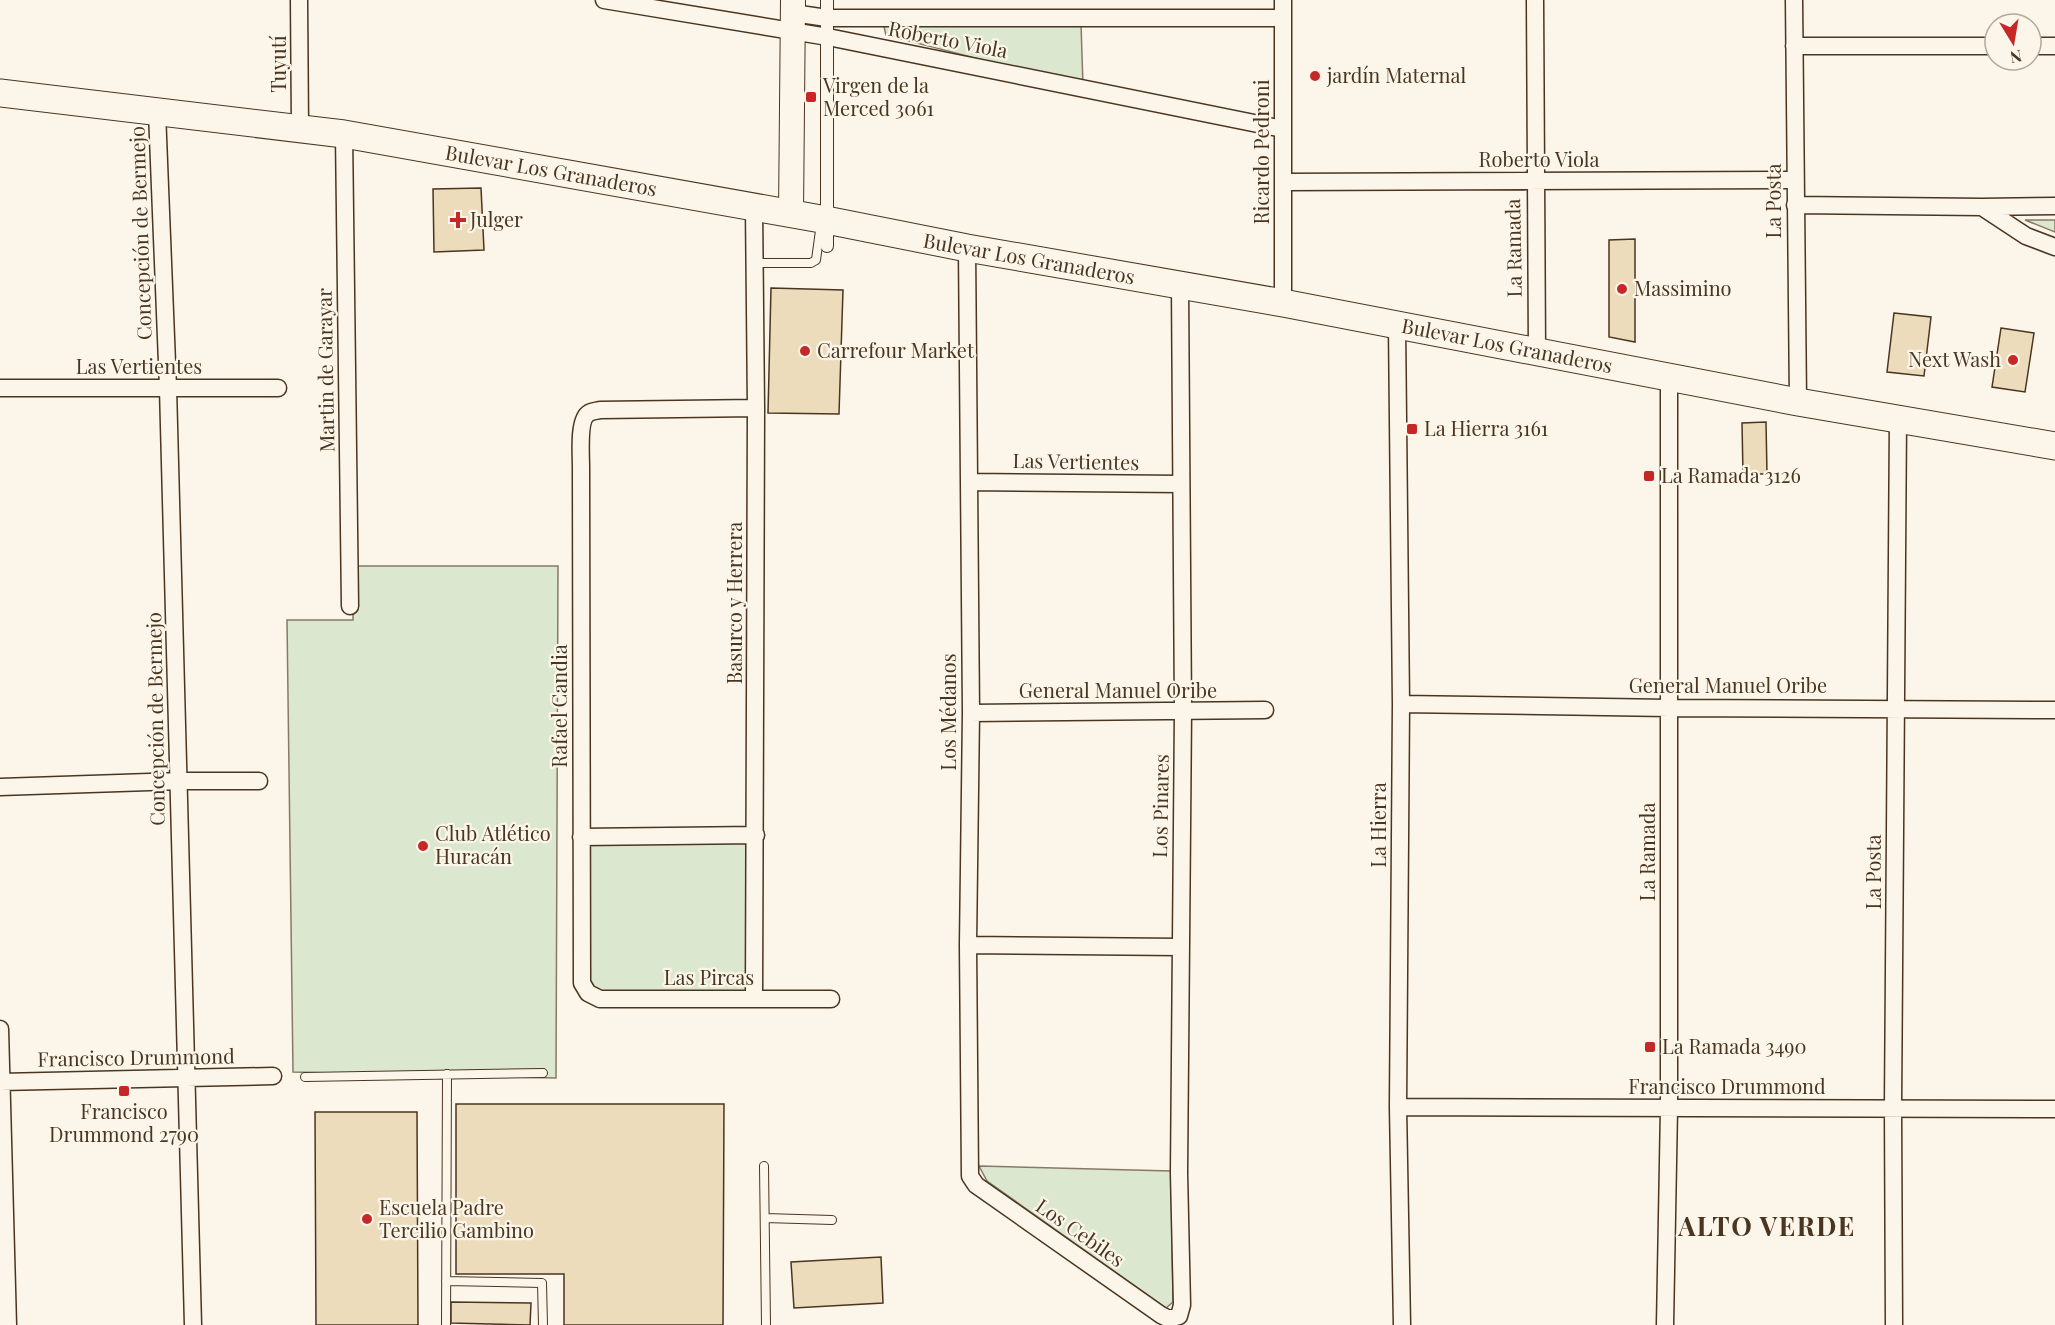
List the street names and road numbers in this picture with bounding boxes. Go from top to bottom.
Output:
street label: Roberto Viola [886,14,1010,63]
street label: Tuyutí [264,35,291,93]
street label: Ricardo Pedroni [1247,79,1274,225]
street label: Concepción de Bermejo [122,126,157,340]
street label: Bulevar Los Granaderos [443,138,659,201]
street label: Roberto Viola [1479,145,1599,172]
street label: La Posta [1759,164,1786,238]
street label: La Ramada [1498,198,1527,298]
street label: Bulevar Los Granaderos [921,226,1137,289]
street label: Martin de Garayar [310,288,339,452]
street label: Bulevar Los Granaderos [1400,311,1615,378]
street label: Las Vertientes [76,352,202,379]
street label: Las Vertientes [1013,446,1140,475]
street label: Basurco y Herrera [720,522,747,684]
street label: Concepción de Bermejo [139,612,170,826]
street label: Rafael Candia [545,644,572,768]
street label: Los Médanos [934,653,961,771]
street label: General Manuel Oribe [1629,671,1827,698]
street label: General Manuel Oribe [1019,676,1217,703]
street label: Los Pinares [1145,754,1174,858]
street label: La Hierra [1364,782,1391,868]
street label: La Ramada [1633,803,1660,901]
street label: La Posta [1859,835,1886,909]
street label: Las Pircas [664,963,754,990]
street label: Francisco Drummond [37,1041,235,1072]
street label: Francisco Drummond [1628,1072,1826,1099]
street label: Los Cebiles [1031,1191,1130,1272]

